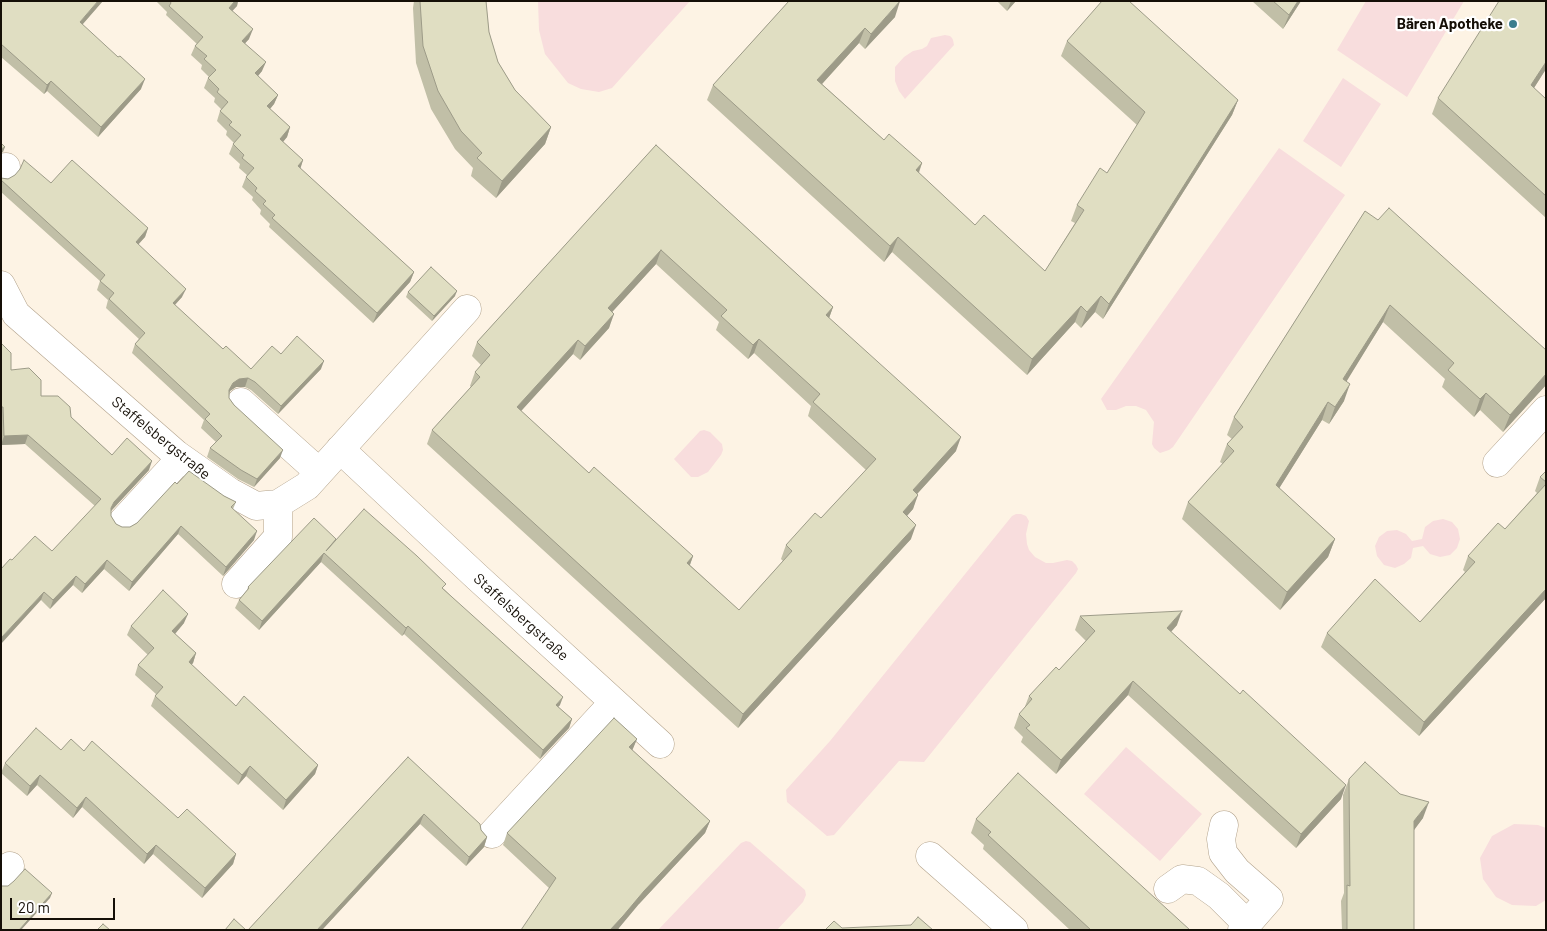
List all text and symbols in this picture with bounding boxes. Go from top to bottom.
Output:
place label: Bären Apotheke [1397,15,1503,33]
marker: Bären Apotheke [1507,18,1519,30]
street label: Staffelsbergstraße [108,393,214,483]
street label: Staffelsbergstraße [470,570,572,664]
scale bar [12,888,118,920]
text: 20 m [18,898,50,916]

